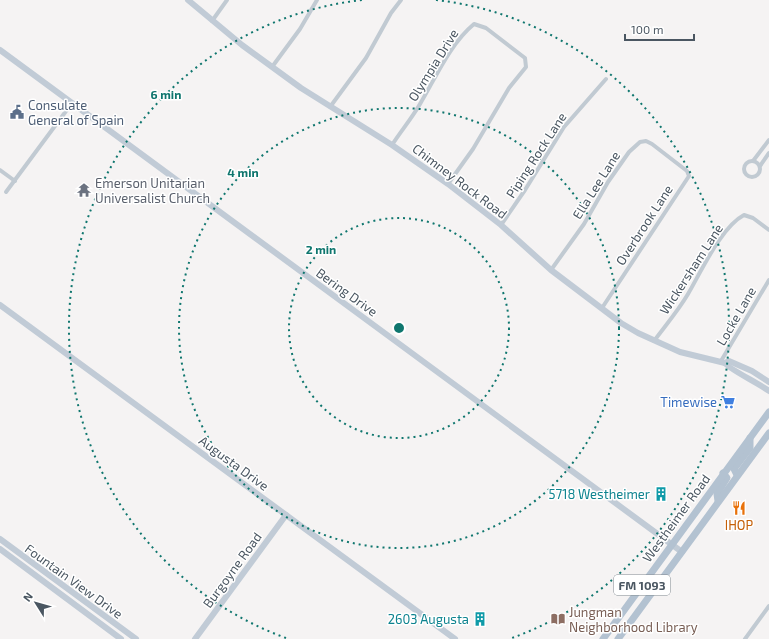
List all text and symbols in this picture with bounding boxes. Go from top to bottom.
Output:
scale bar [625,16,694,42]
text: 100 m [631,22,663,36]
street label: Olympia Drive [404,26,462,104]
text: 6 min [151,87,181,101]
place label: Consulate General of Spain [28,97,124,128]
public building icon: Consulate General of Spain [9,104,25,120]
street label: Piping Rock Lane [502,109,570,201]
street label: Chimney Rock Road [409,140,511,222]
street label: Ella Lee Lane [569,148,623,222]
text: 4 min [227,165,259,179]
place label: Emerson Unitarian Universalist Church [95,175,210,206]
temple icon: Emerson Unitarian Universalist Church [76,182,92,198]
street label: Overbrook Lane [612,182,676,268]
street label: Wickersham Lane [656,221,726,317]
text: 2 min [306,242,336,256]
street label: Bering Drive [313,264,381,320]
street label: Locke Lane [713,284,759,348]
centre of rings [392,321,406,335]
place label: Timewise [660,394,717,410]
supermarket icon: Timewise [720,394,736,410]
street label: Augusta Drive [196,432,272,494]
street label: Westheimer Road [639,471,713,565]
place label: 5718 Westheimer [549,486,650,502]
building icon: 5718 Westheimer [653,486,669,502]
restaurant icon: IHOP [731,500,747,516]
place label: IHOP [725,517,754,533]
street label: Burgoyne Road [199,529,265,611]
street label: Fountain View Drive [22,540,126,622]
road number: FM 1093 [614,575,670,595]
north arrow [16,583,56,623]
text: N [20,590,35,604]
place label: Jungman Neighborhood Library [569,604,698,635]
place label: 2603 Augusta [388,611,469,627]
building icon: 2603 Augusta [472,611,488,627]
library icon: Jungman Neighborhood Library [550,611,566,627]

